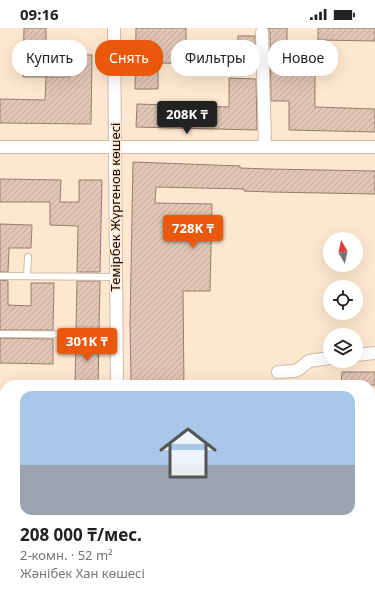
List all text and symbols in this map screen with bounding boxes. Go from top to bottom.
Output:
text: 09:16 [20,4,59,24]
chip: Купить [12,40,87,76]
chip: Снять [95,40,163,76]
chip: Фильтры [171,40,260,76]
chip: Новое [268,40,338,76]
pin: 208K ₸ [154,101,220,135]
text: 208K ₸ [166,105,208,123]
street label: Темірбек Жүргенов көшесі [106,123,124,291]
pin: 728K ₸ [160,215,226,249]
text: 728K ₸ [172,219,214,237]
north arrow [323,232,363,272]
map controls [323,232,363,368]
button: locate [323,280,363,320]
pin: 301K ₸ [54,328,120,362]
button: layers [323,328,363,368]
text: 301K ₸ [66,332,108,350]
icon: home [152,417,224,489]
text: 208 000 ₸/мес. [20,523,142,546]
text: 2-комн. · 52 m² [20,546,113,564]
text: Жәнібек Хан көшесі [20,564,145,582]

